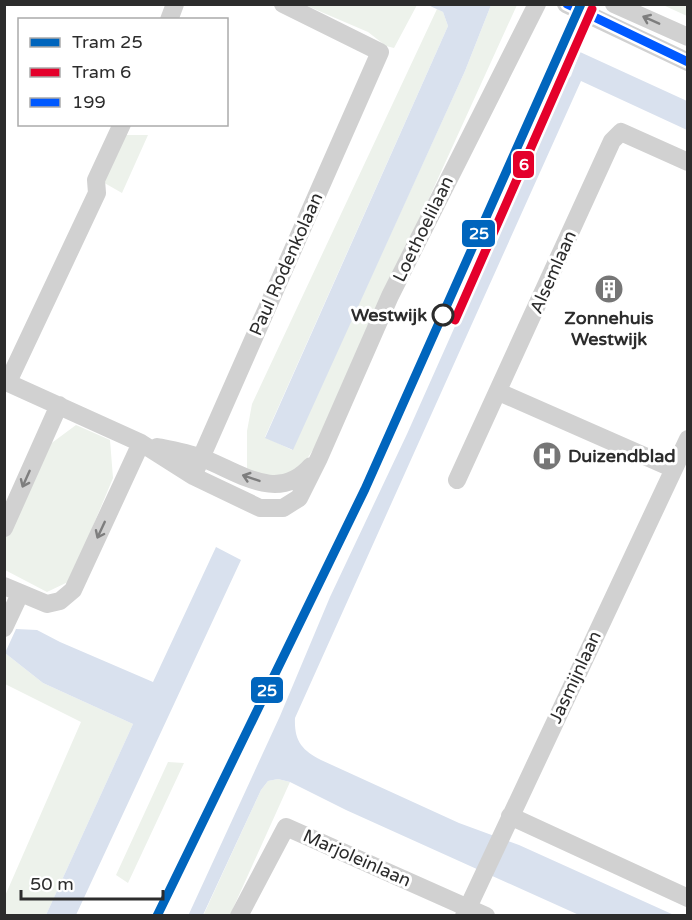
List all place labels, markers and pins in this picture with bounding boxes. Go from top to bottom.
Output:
building icon: Zonnehuis Westwijk [593,273,625,305]
place label: Westwijk [351,304,427,326]
marker: Westwijk [432,304,454,326]
place label: Zonnehuis Westwijk [564,307,654,350]
hospital icon: Duizendblad [531,440,563,472]
place label: Duizendblad [568,445,676,467]

